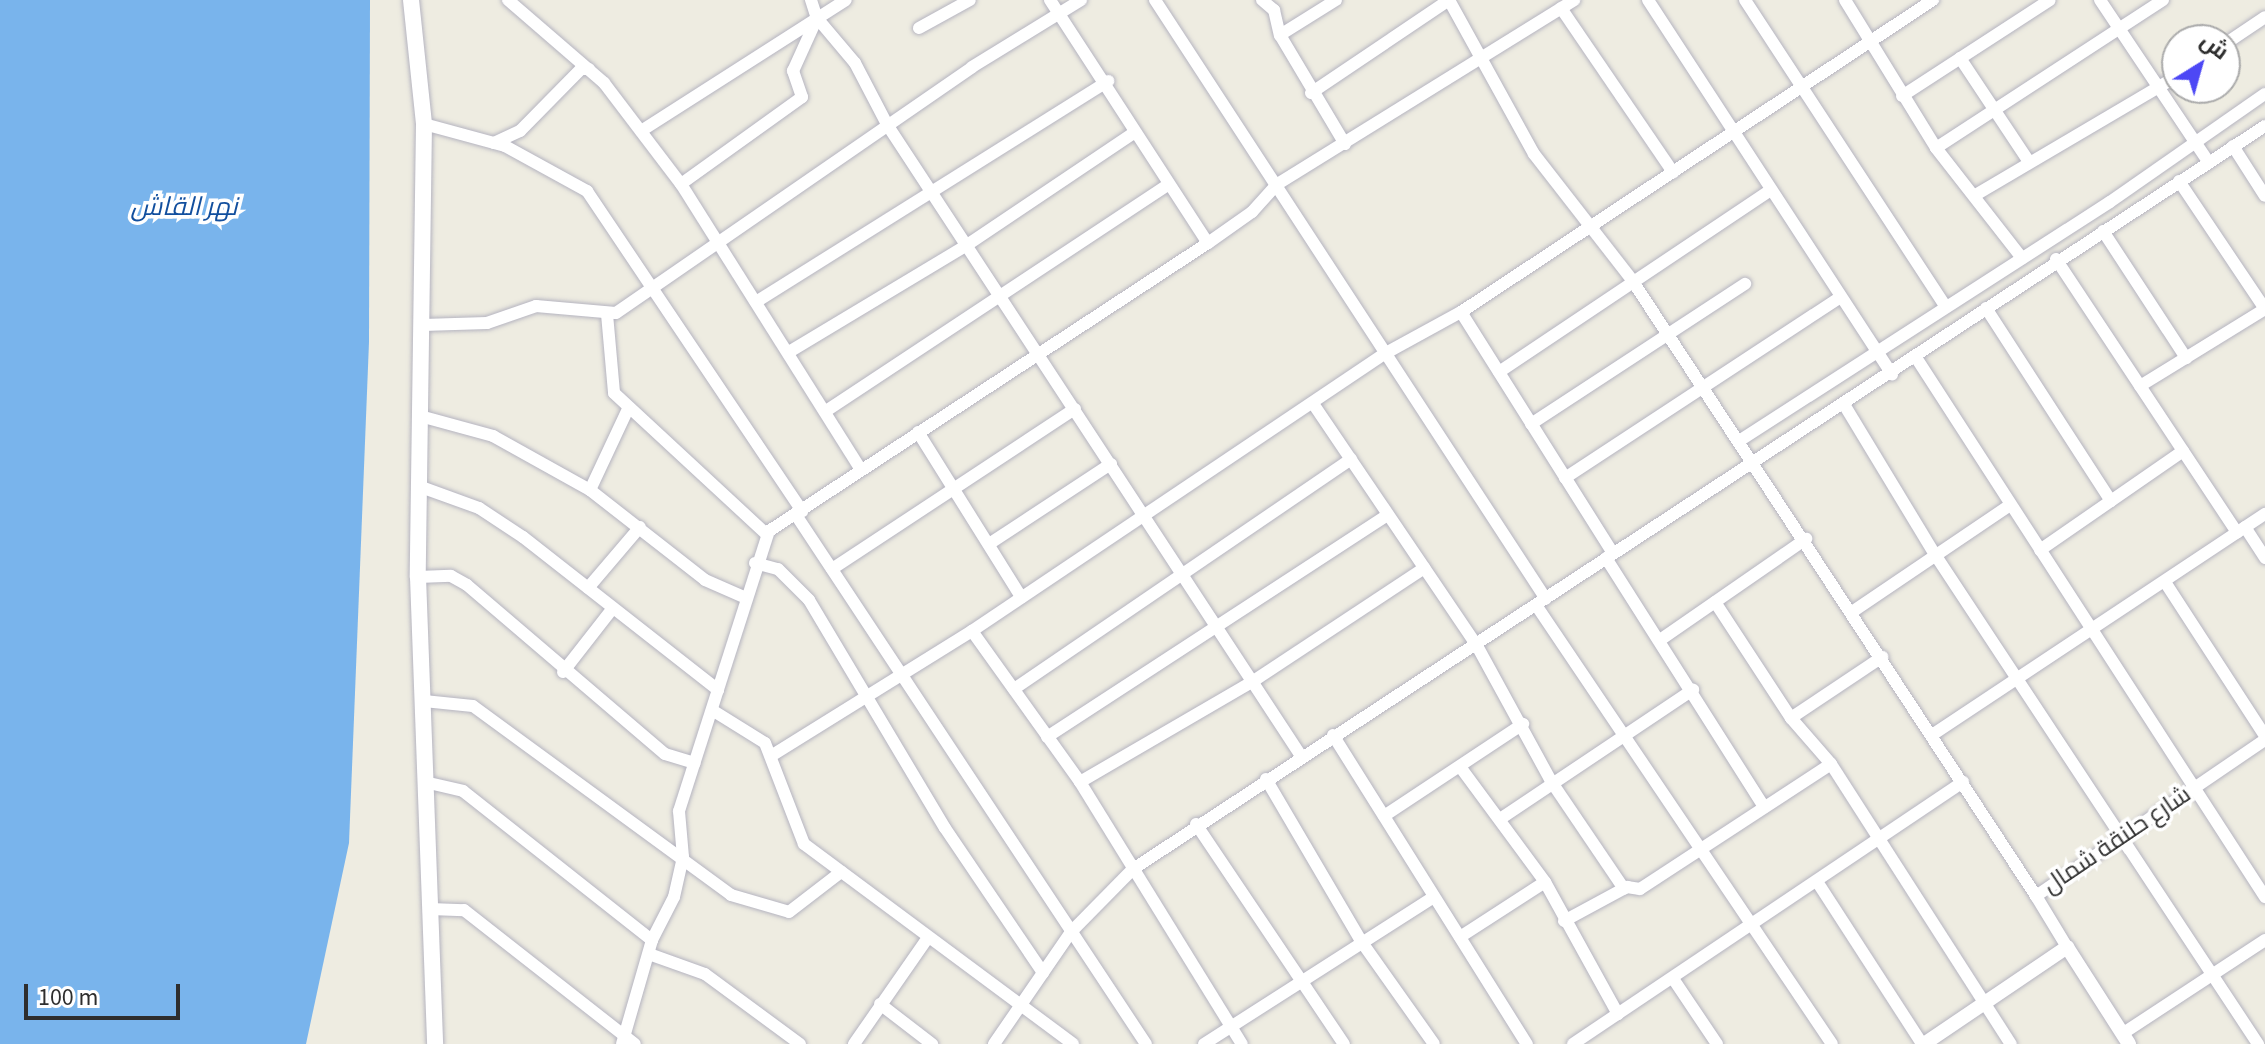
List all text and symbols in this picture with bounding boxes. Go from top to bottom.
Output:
north arrow [2161,24,2241,104]
text: ش [2193,25,2235,68]
water label: نهر القاش [130,191,238,223]
street label: شارع حلنقة شمال [2038,780,2196,900]
scale bar [28,968,184,1018]
text: 100 m [38,980,98,1015]

